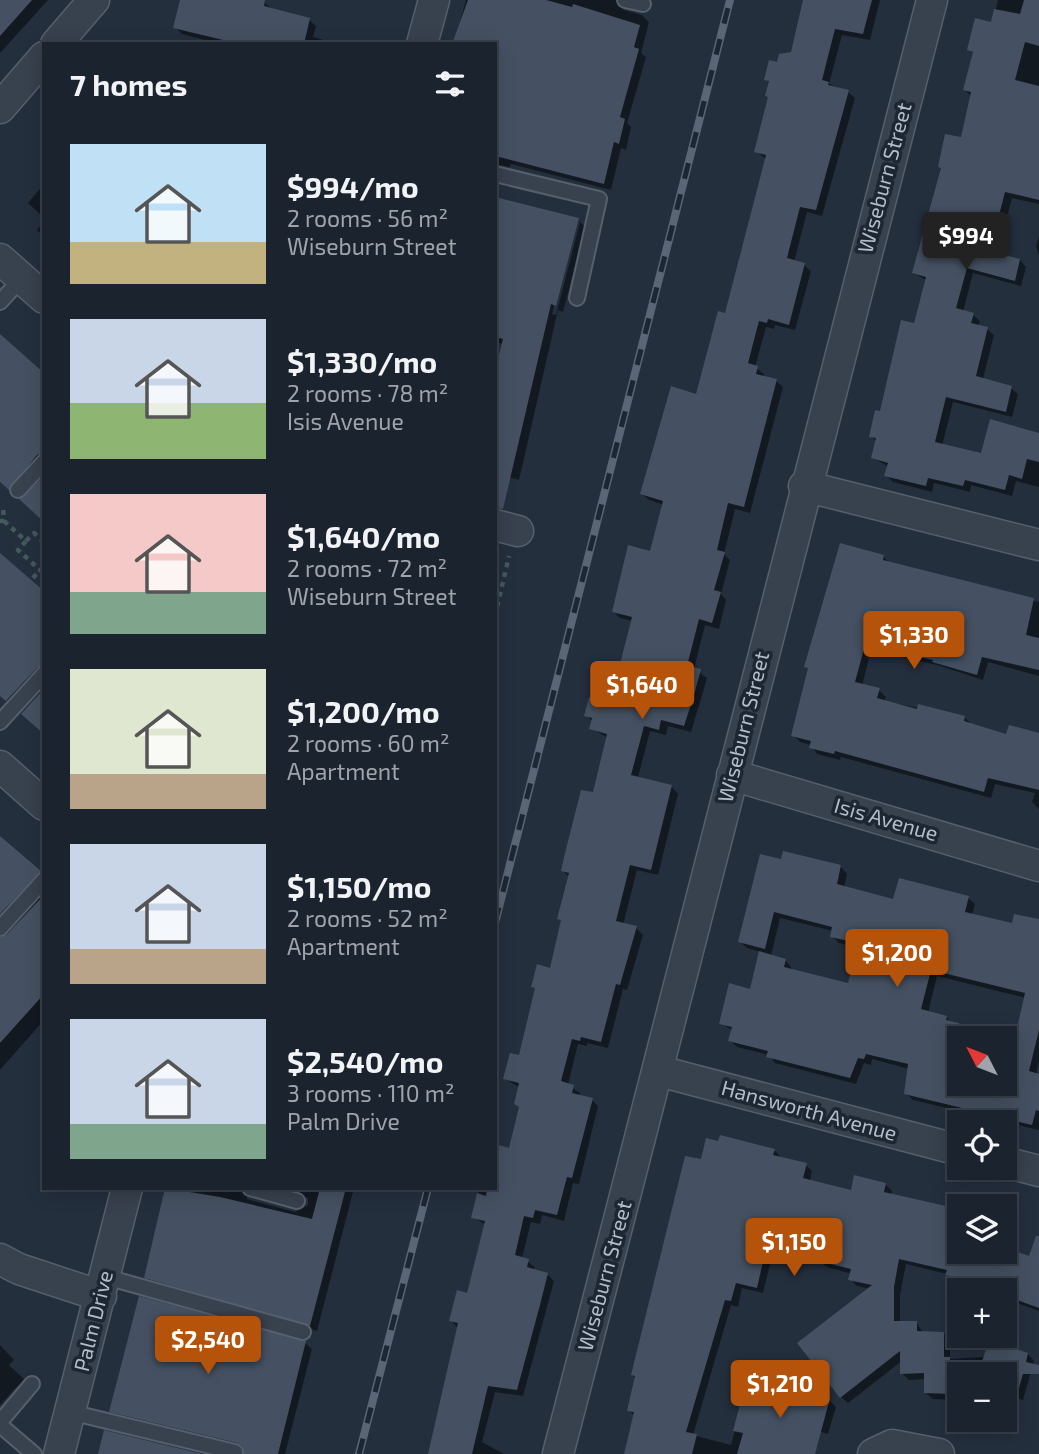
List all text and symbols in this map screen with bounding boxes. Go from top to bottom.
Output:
icon: filters [431,65,469,103]
text: 7 homes [70,66,187,102]
street label: Wiseburn Street [851,100,916,256]
text: $994/mo [287,168,419,204]
icon: home [126,172,210,256]
text: 2 rooms · 56 m² [287,204,448,232]
pin: $994 [925,212,1007,272]
text: $994 [938,221,994,249]
text: Wiseburn Street [287,232,456,260]
text: $1,330/mo [287,343,437,379]
icon: home [126,347,210,431]
text: 2 rooms · 78 m² [287,379,448,407]
text: Isis Avenue [287,407,404,435]
text: $1,640/mo [287,518,440,554]
icon: home [126,522,210,606]
text: 2 rooms · 72 m² [287,554,447,582]
text: Wiseburn Street [287,582,456,610]
pin: $1,330 [857,612,971,671]
text: $1,330 [879,620,949,648]
street label: Wiseburn Street [712,649,773,805]
pin: $1,640 [585,662,699,721]
text: $1,640 [606,670,678,698]
text: $1,200/mo [287,693,440,729]
icon: home [126,697,210,781]
text: 2 rooms · 60 m² [287,729,449,757]
text: Apartment [287,757,400,785]
street label: Isis Avenue [832,792,941,845]
text: $1,150/mo [287,868,432,904]
icon: home [126,872,210,956]
text: 2 rooms · 52 m² [287,904,448,932]
pin: $1,200 [840,930,954,989]
text: Apartment [287,932,400,960]
text: $1,200 [861,938,933,966]
north arrow [947,1026,1017,1096]
map controls [947,1026,1017,1432]
text: $2,540/mo [287,1043,443,1079]
icon: home [126,1047,210,1131]
street label: Hansworth Avenue [719,1074,900,1145]
text: 3 rooms · 110 m² [287,1079,454,1107]
text: Palm Drive [287,1107,400,1135]
button: locate [947,1110,1017,1180]
button: layers [947,1194,1017,1264]
street label: Wiseburn Street [571,1198,636,1354]
pin: $1,150 [737,1218,851,1278]
text: $1,150 [762,1227,827,1255]
street label: Palm Drive [68,1268,117,1374]
button: + [947,1278,1017,1348]
pin: $2,540 [151,1316,265,1376]
text: $2,540 [171,1325,245,1353]
pin: $1,210 [723,1360,837,1420]
button: − [947,1362,1017,1432]
text: $1,210 [747,1369,813,1397]

